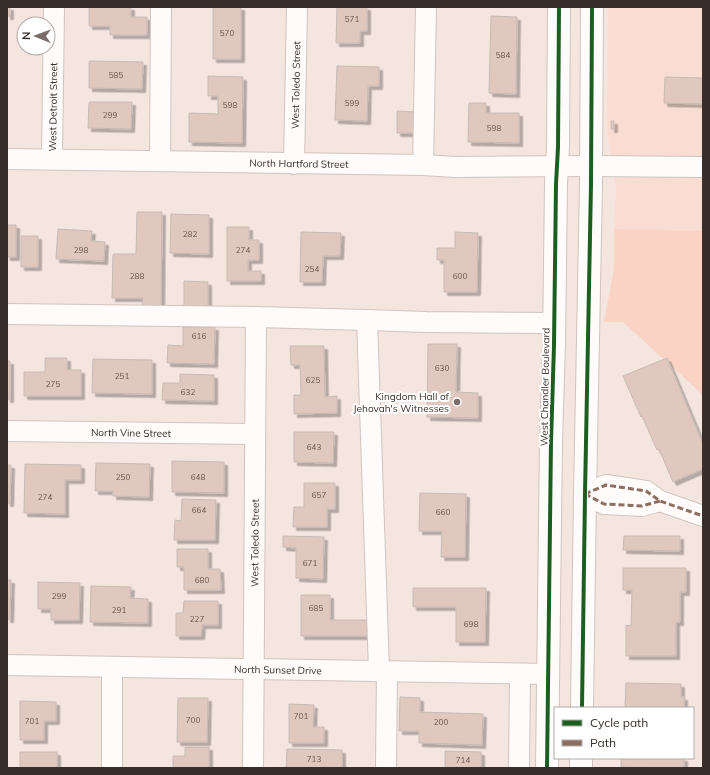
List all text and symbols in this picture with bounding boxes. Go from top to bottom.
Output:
house number: 571 [345,14,359,24]
north arrow [16,16,56,56]
house number: 570 [220,28,234,38]
text: N [19,32,33,40]
street label: West Toledo Street [288,40,303,129]
house number: 584 [496,50,510,60]
street label: West Detroit Street [46,62,60,152]
house number: 585 [109,70,123,80]
house number: 599 [345,98,359,108]
house number: 598 [223,100,237,110]
house number: 299 [103,110,117,120]
house number: 598 [487,123,501,133]
street label: North Hartford Street [249,156,349,170]
house number: 282 [183,229,197,239]
house number: 298 [74,245,88,255]
house number: 274 [236,245,250,255]
house number: 254 [305,264,319,274]
house number: 288 [130,271,144,281]
house number: 600 [453,271,467,281]
street label: West Chandler Boulevard [537,328,553,446]
house number: 616 [192,331,206,341]
house number: 630 [435,363,449,373]
house number: 251 [115,371,129,381]
house number: 625 [306,375,320,385]
house number: 275 [46,379,60,389]
house number: 632 [181,387,195,397]
place label: Kingdom Hall of Jehovah's Witnesses [353,390,450,415]
marker: Kingdom Hall of Jehovah's Witnesses [452,397,462,407]
street label: North Vine Street [91,426,172,439]
house number: 643 [307,442,321,452]
house number: 250 [116,472,130,482]
house number: 648 [191,472,205,482]
house number: 657 [312,490,326,500]
house number: 274 [38,492,52,502]
street label: West Toledo Street [248,499,261,587]
house number: 664 [192,505,206,515]
house number: 660 [436,507,450,517]
house number: 671 [303,558,317,568]
house number: 680 [195,575,209,585]
house number: 299 [52,591,66,601]
house number: 685 [309,603,323,613]
house number: 291 [112,605,126,615]
house number: 227 [190,614,204,624]
house number: 698 [464,619,478,629]
street label: North Sunset Drive [234,662,322,677]
legend [554,707,694,759]
house number: 701 [294,711,308,721]
house number: 700 [186,715,200,725]
text: Cycle path [590,715,648,730]
house number: 701 [25,716,39,726]
house number: 200 [434,717,448,727]
text: Path [590,735,616,750]
house number: 713 [307,754,321,764]
house number: 714 [456,755,470,765]

